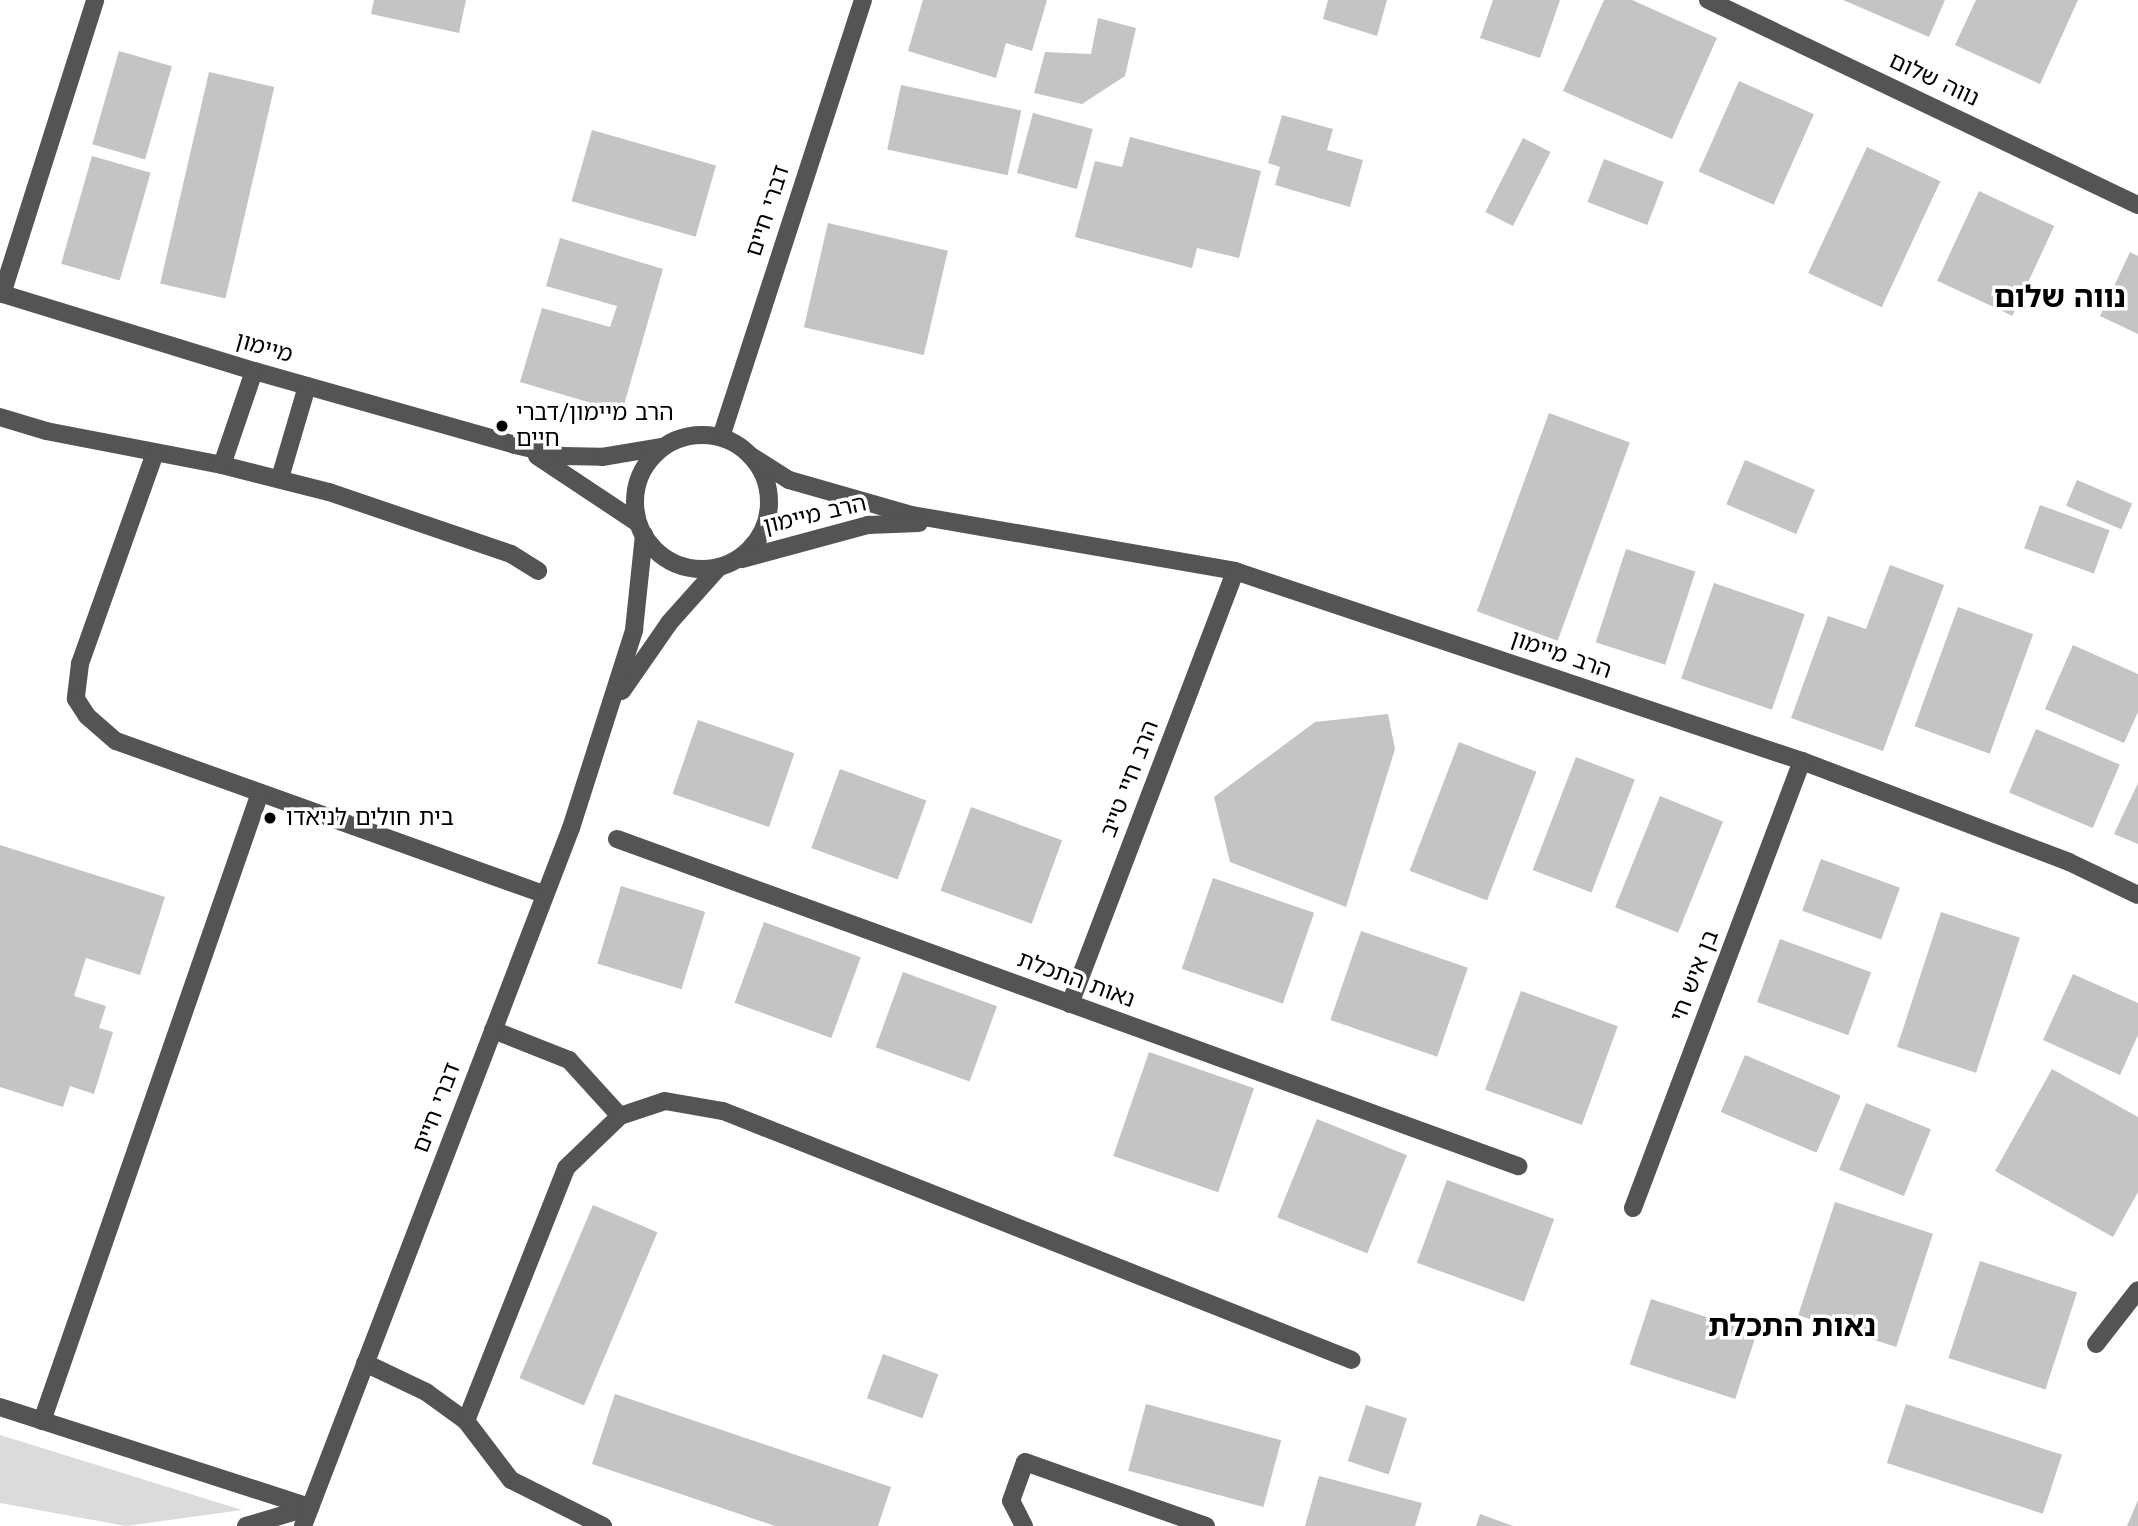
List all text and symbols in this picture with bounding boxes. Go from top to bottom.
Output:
street label: נווה שלום [1885,47,1983,113]
street label: דברי חיים [740,162,796,260]
district label: נווה שלום [1994,279,2126,315]
street label: מיימון [232,327,296,369]
place label: הרב מיימון/דברי חיים [516,399,674,453]
marker: הרב מיימון/דברי חיים [494,418,510,434]
street label: הרב מיימון [761,490,869,540]
street label: הרב מיימון [1507,625,1615,685]
street label: הרב חיי טייב [1095,717,1165,841]
place label: בית חולים לניאדו [286,804,454,832]
marker: בית חולים לניאדו [260,808,280,828]
street label: בן איש חי [1665,926,1725,1026]
street label: נאות התכלת [1013,946,1139,1014]
street label: דברי חיים [407,1059,467,1157]
district label: נאות התכלת [1708,1308,1876,1344]

